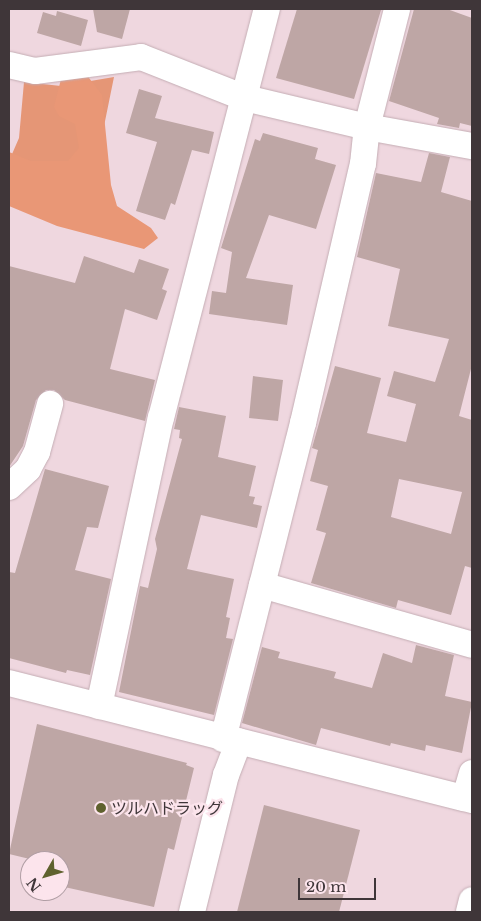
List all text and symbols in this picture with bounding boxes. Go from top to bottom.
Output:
place label: ツルハドラッグ [111,798,223,818]
marker: ツルハドラッグ [95,802,107,814]
north arrow [20,851,70,901]
scale bar [301,868,378,900]
text: N [23,874,45,895]
text: 20 m [306,877,346,896]

